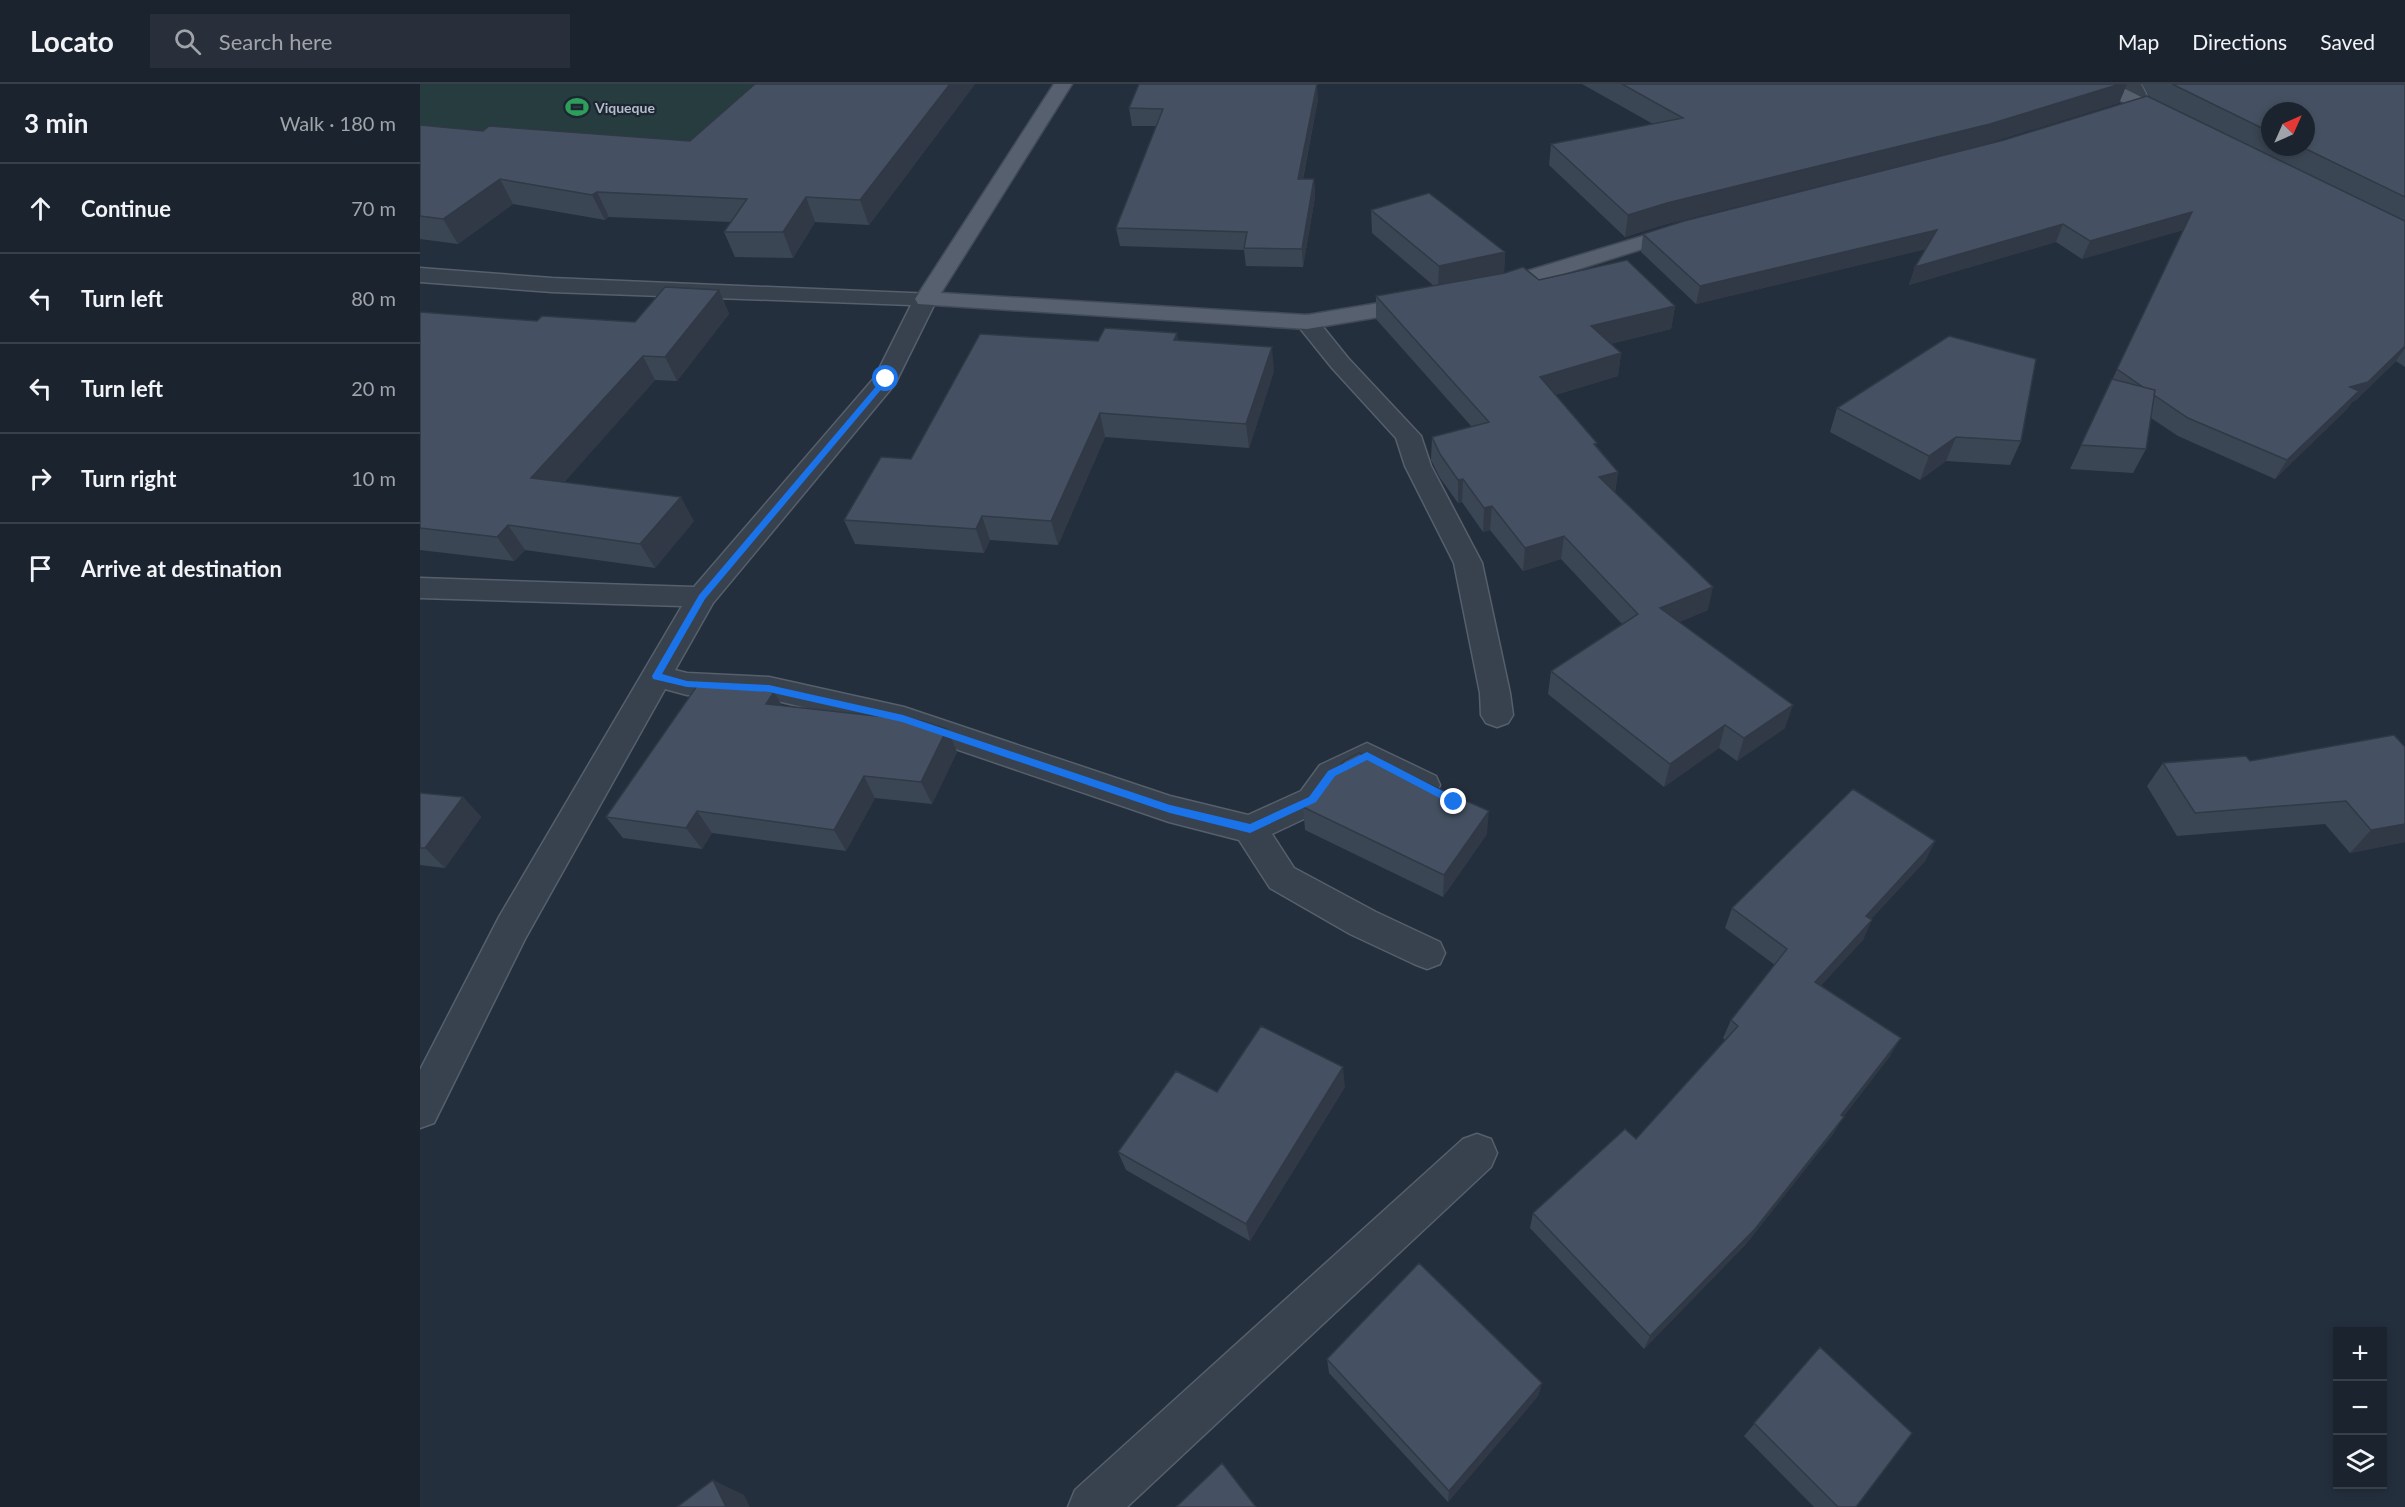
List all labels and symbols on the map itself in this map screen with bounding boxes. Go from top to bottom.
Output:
sports icon: Viqueque [564,94,590,120]
place label: Viqueque [594,99,655,116]
north arrow [2261,102,2315,156]
route start [872,365,898,391]
route end [1440,788,1466,814]

